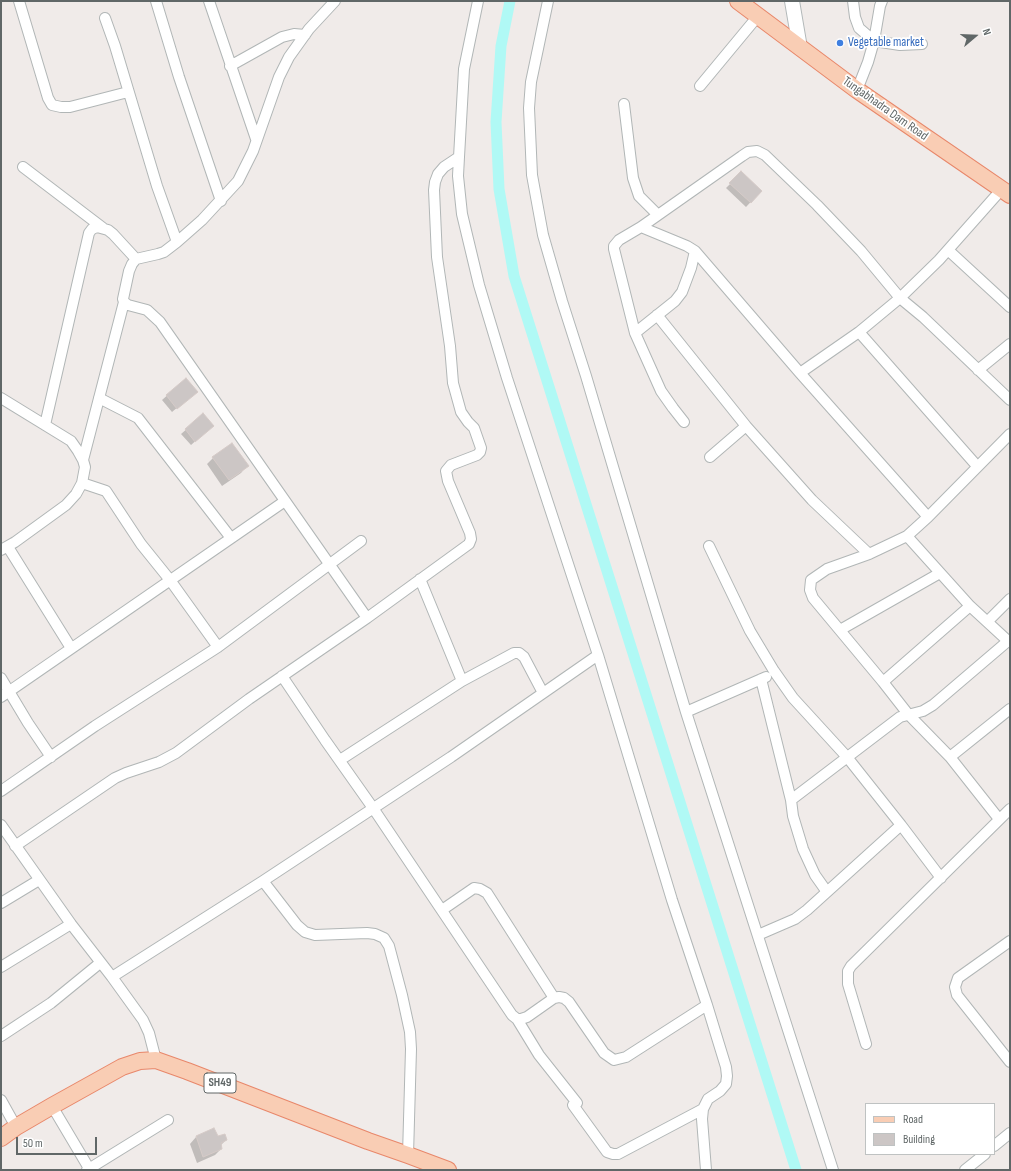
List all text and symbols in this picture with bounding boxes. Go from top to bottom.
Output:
north arrow [955,16,995,56]
text: N [980,27,994,37]
place label: Vegetable market [848,35,924,51]
marker: Vegetable market [835,38,845,48]
street label: Tungabhadra Dam Road [839,74,931,144]
road number: SH49 [204,1073,236,1093]
legend [865,1103,995,1155]
text: Road [903,1112,923,1127]
scale bar [18,1129,99,1155]
text: Building [903,1132,935,1147]
text: 50 m [23,1136,43,1151]

